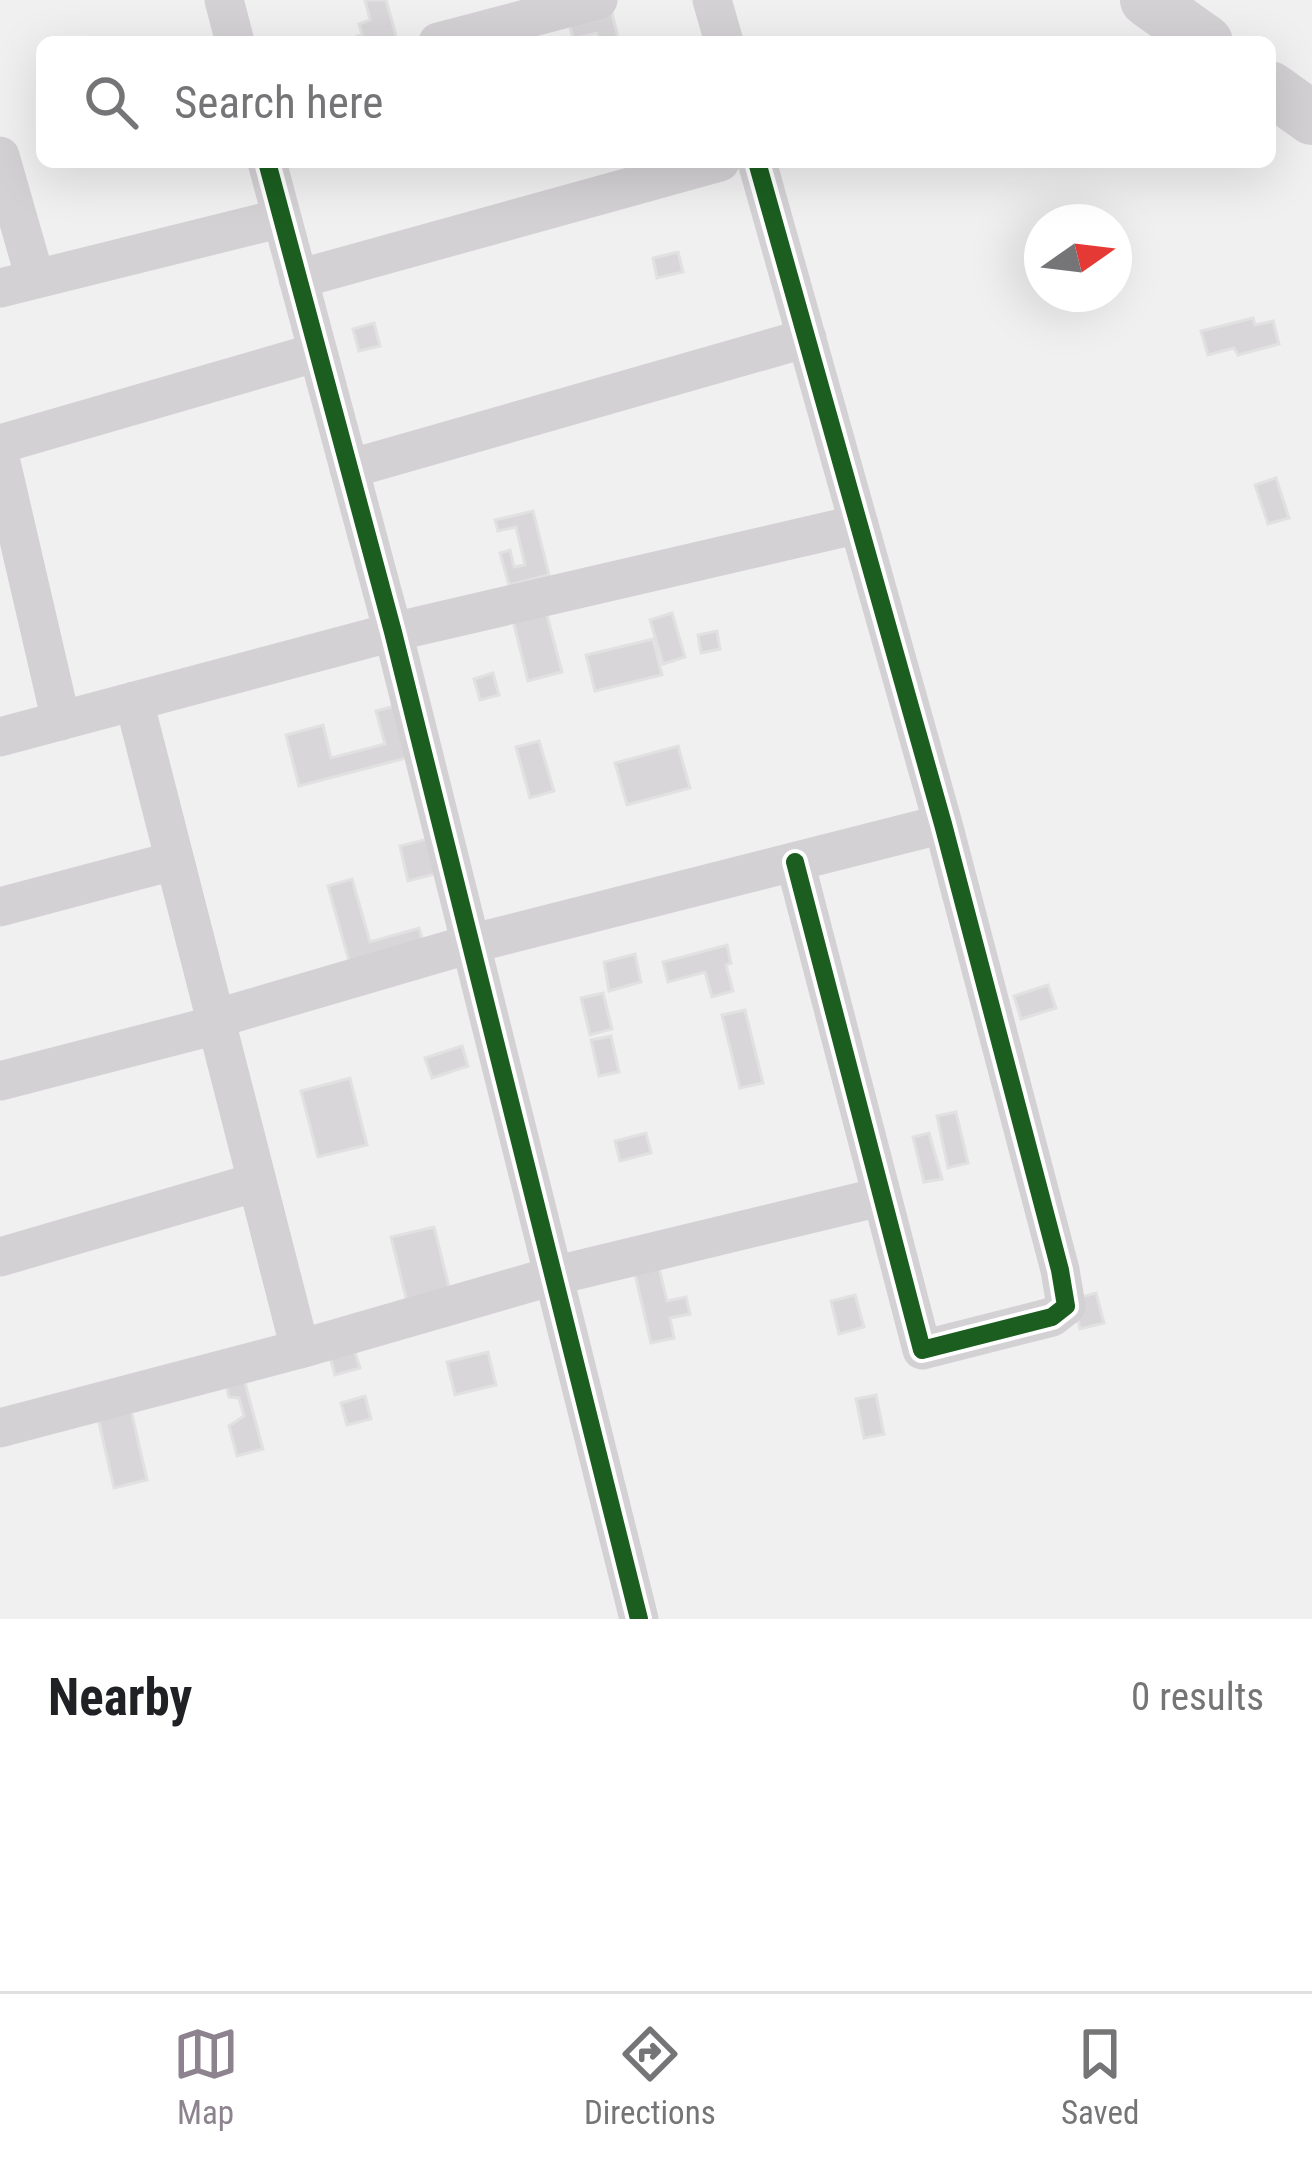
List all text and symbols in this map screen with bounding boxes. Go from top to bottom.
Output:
search box [36,36,1276,168]
icon: search [78,69,144,135]
text: Search here [174,76,383,129]
north arrow [1024,204,1132,312]
text: Nearby [48,1668,192,1727]
text: 0 results [1131,1674,1264,1720]
tab: Map [173,2021,239,2132]
tab: Directions [584,2021,716,2132]
tab: Saved [1061,2021,1139,2132]

